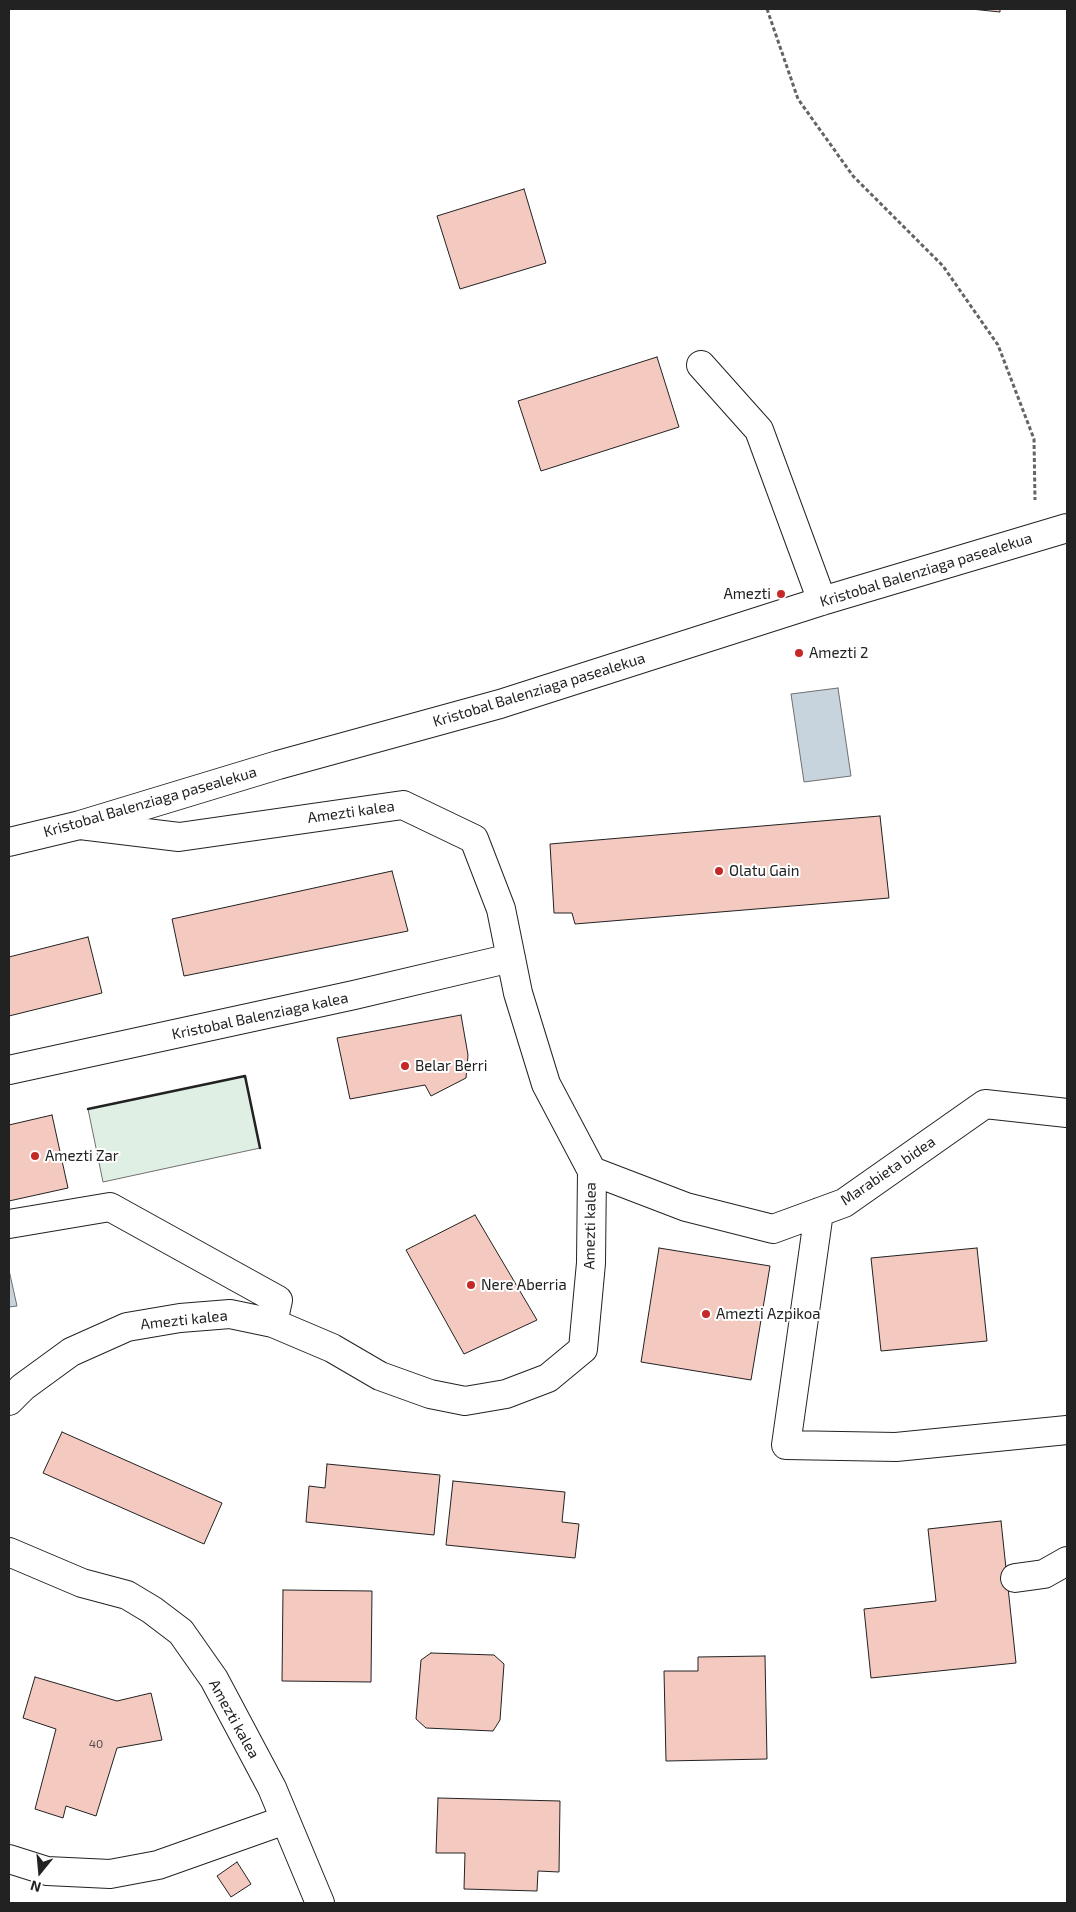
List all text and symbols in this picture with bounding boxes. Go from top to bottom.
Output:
street label: Kristobal Balenziaga pasealekua [818,529,1034,611]
place label: Amezti [723,585,771,603]
marker: Amezti [775,588,787,600]
place label: Amezti 2 [809,644,868,662]
marker: Amezti 2 [793,647,805,659]
street label: Kristobal Balenziaga pasealekua [431,649,647,731]
street label: Kristobal Balenziaga pasealekua [41,763,259,841]
street label: Amezti kalea [306,797,396,827]
place label: Olatu Gain [729,862,799,880]
marker: Olatu Gain [713,865,725,877]
street label: Kristobal Balenziaga kalea [170,988,350,1044]
place label: Belar Berri [415,1057,488,1075]
marker: Belar Berri [399,1060,411,1072]
street label: Marabieta bidea [837,1133,939,1209]
place label: Amezti Zar [45,1147,119,1165]
marker: Amezti Zar [29,1150,41,1162]
street label: Amezti kalea [580,1182,600,1270]
place label: Nere Aberria [481,1276,567,1294]
marker: Nere Aberria [465,1279,477,1291]
place label: Amezti Azpikoa [716,1305,821,1323]
street label: Amezti kalea [140,1306,228,1334]
marker: Amezti Azpikoa [700,1308,712,1320]
street label: Amezti kalea [205,1676,263,1762]
house number: 40 [89,1737,103,1751]
north arrow [15,1847,65,1897]
text: N [28,1877,43,1896]

